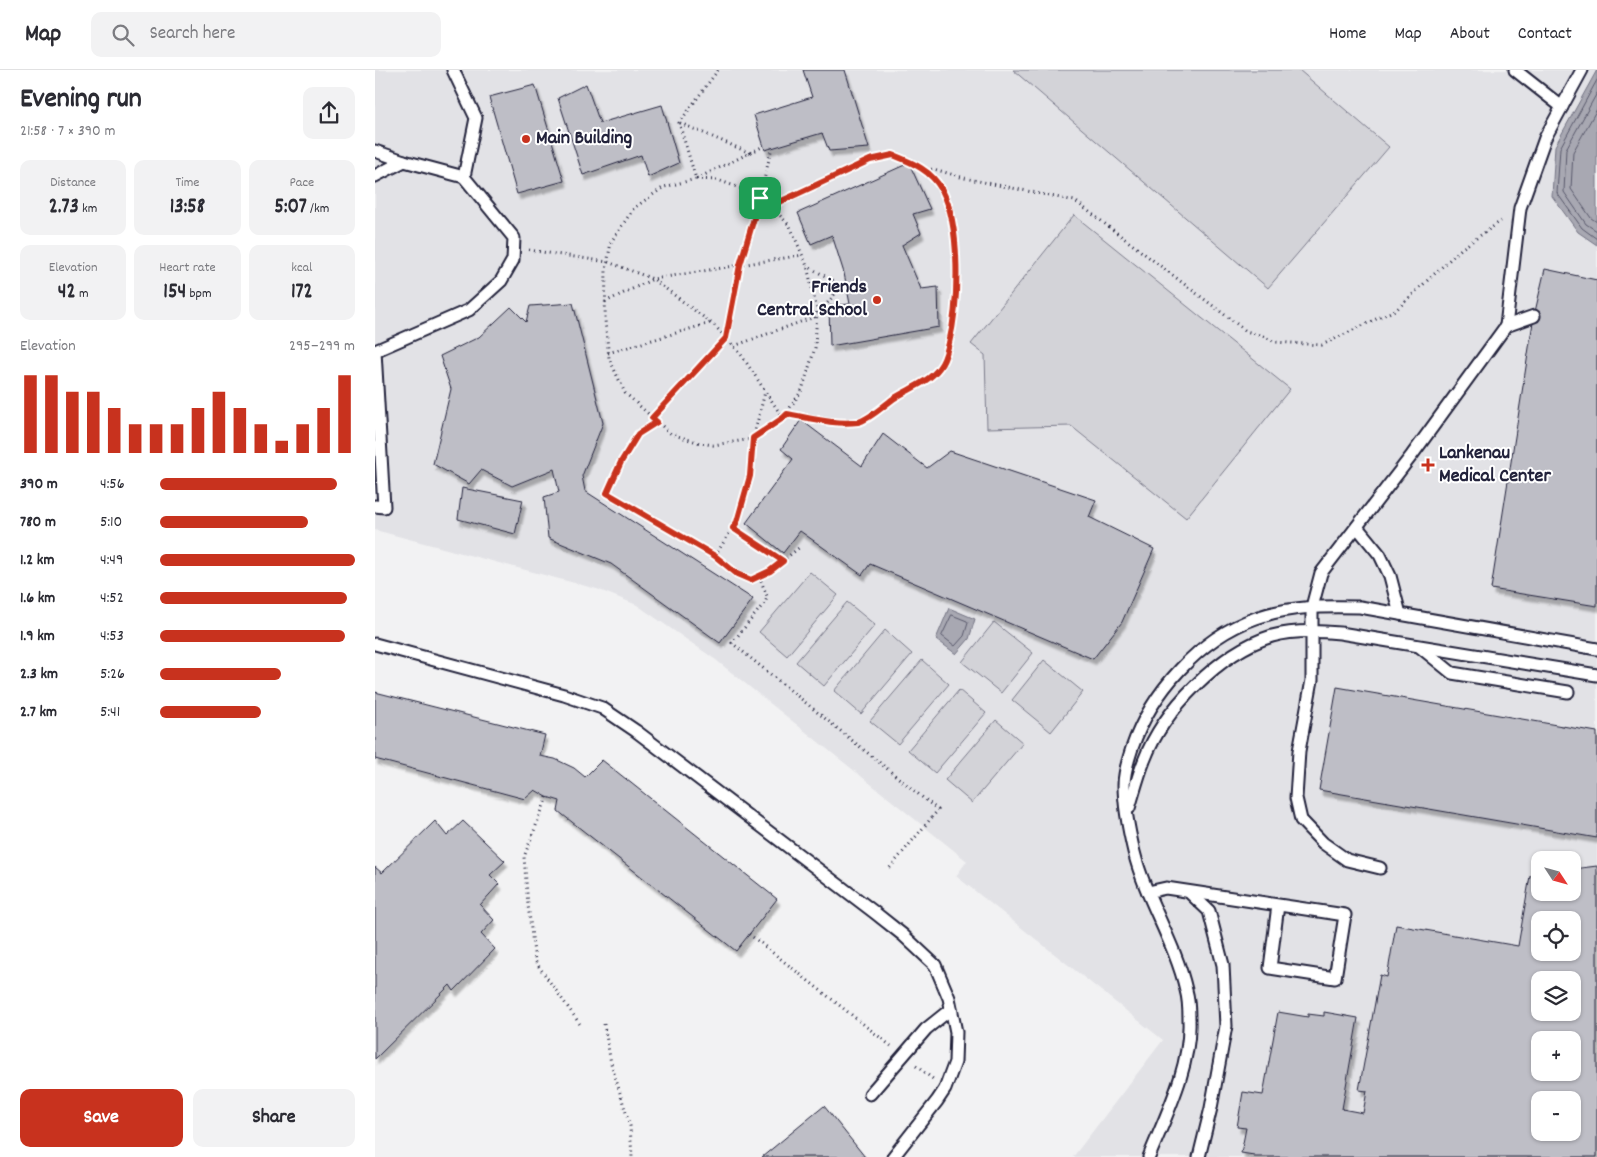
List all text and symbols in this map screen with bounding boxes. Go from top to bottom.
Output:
search box [91,12,441,57]
text: Map [25,18,61,52]
icon: search [109,21,137,49]
text: Search here [149,21,235,48]
text: Home [1329,22,1366,47]
text: Map [1394,22,1422,47]
text: About [1450,22,1490,47]
text: Contact [1518,22,1572,47]
text: Evening run [20,81,142,121]
button: share [303,87,355,139]
text: 21:58 · 7 × 390 m [20,120,115,143]
place label: Main Building [536,125,632,153]
marker: Main Building [520,133,532,145]
text: Distance [50,173,96,193]
text: Time [176,173,199,193]
text: Pace [289,173,314,193]
pin [739,177,781,219]
icon: arrive [746,184,774,212]
text: 2.73 [49,193,79,223]
text: 13:58 [170,193,205,223]
text: 5:07 [274,193,307,223]
text: km [79,199,97,219]
text: /km [307,199,329,219]
text: Elevation [49,258,98,278]
text: Heart rate [159,258,216,278]
text: kcal [291,258,312,278]
place label: Friends Central School [757,274,867,325]
text: 42 [58,278,76,308]
text: 154 [163,278,186,308]
text: 172 [291,278,313,308]
text: m [76,284,89,304]
text: bpm [186,284,212,304]
marker: Friends Central School [871,294,883,306]
text: Elevation [20,335,76,358]
text: 295–299 m [289,335,355,358]
place label: Lankenau Medical Center [1439,440,1551,491]
marker: Lankenau Medical Center [1421,458,1435,472]
text: 390 m [20,473,58,496]
text: 4:56 [100,473,125,496]
text: 780 m [20,511,56,534]
text: 5:10 [100,511,122,534]
text: 1.2 km [20,549,54,572]
text: 4:49 [100,549,123,572]
text: 1.6 km [20,587,55,610]
text: 4:52 [100,587,124,610]
text: 1.9 km [20,625,55,648]
text: 4:53 [100,625,124,648]
text: 2.3 km [20,663,58,686]
text: 5:26 [100,663,125,686]
text: 2.7 km [20,701,57,724]
text: 5:41 [100,701,120,724]
north arrow [1531,851,1581,901]
map controls [1531,851,1581,1141]
button: locate [1531,911,1581,961]
button: layers [1531,971,1581,1021]
button: + [1531,1031,1581,1081]
button: Save [20,1089,183,1147]
button: Share [193,1089,355,1147]
button: − [1531,1091,1581,1141]

